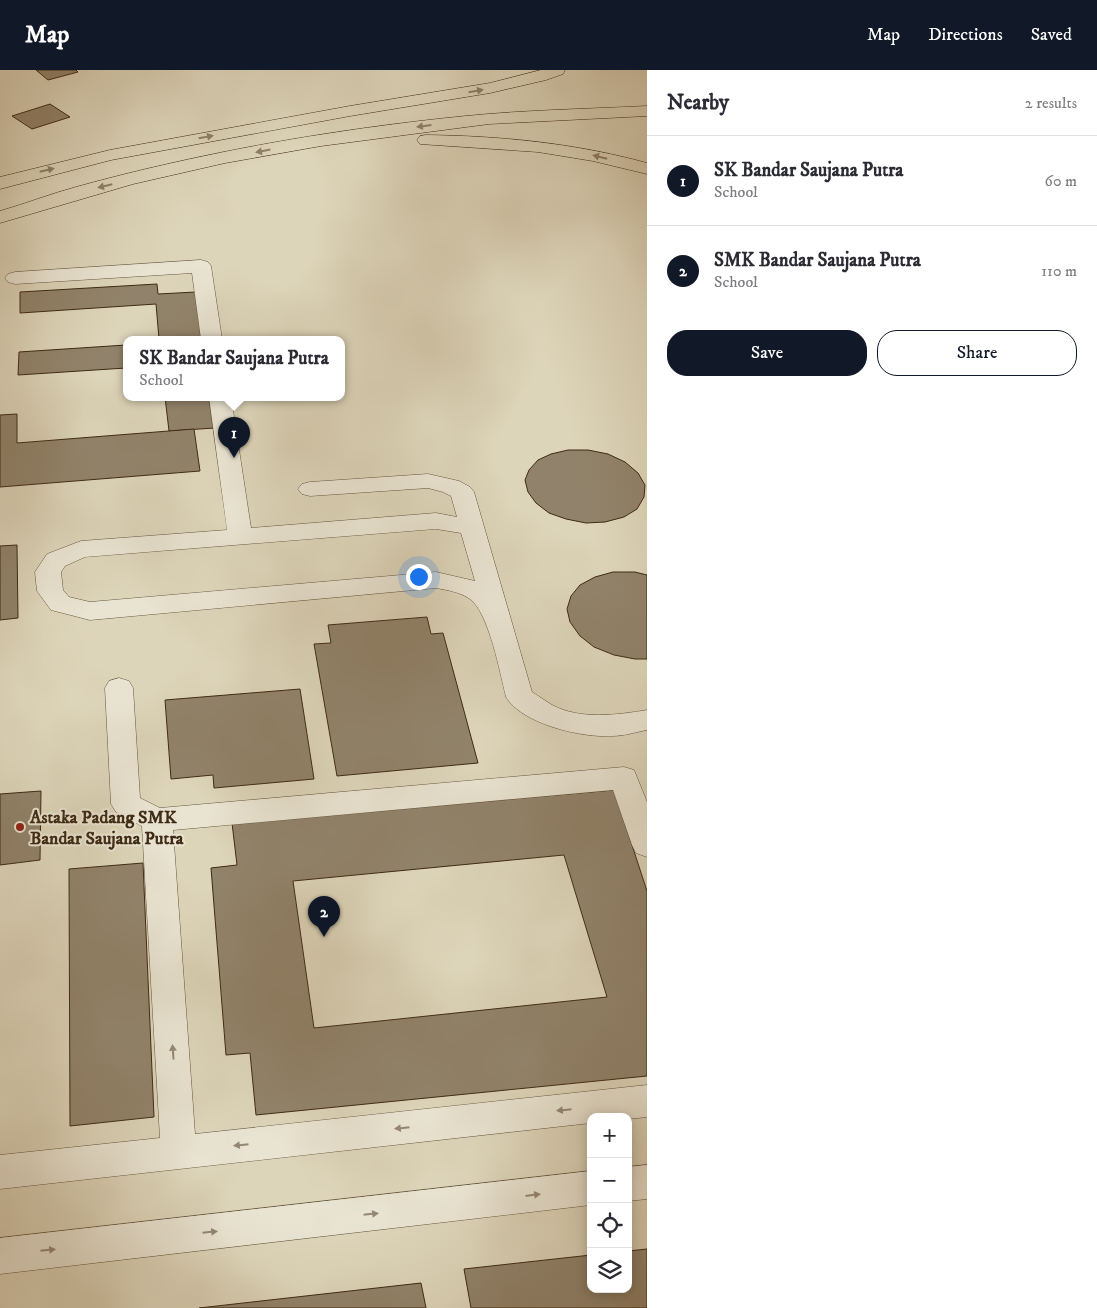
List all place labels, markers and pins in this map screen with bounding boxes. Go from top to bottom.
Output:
pin: 1 [218,417,250,458]
place label: Astaka Padang SMK Bandar Saujana Putra [29,807,184,850]
marker: Astaka Padang SMK Bandar Saujana Putra [14,821,26,833]
pin: 2 [308,896,340,937]

